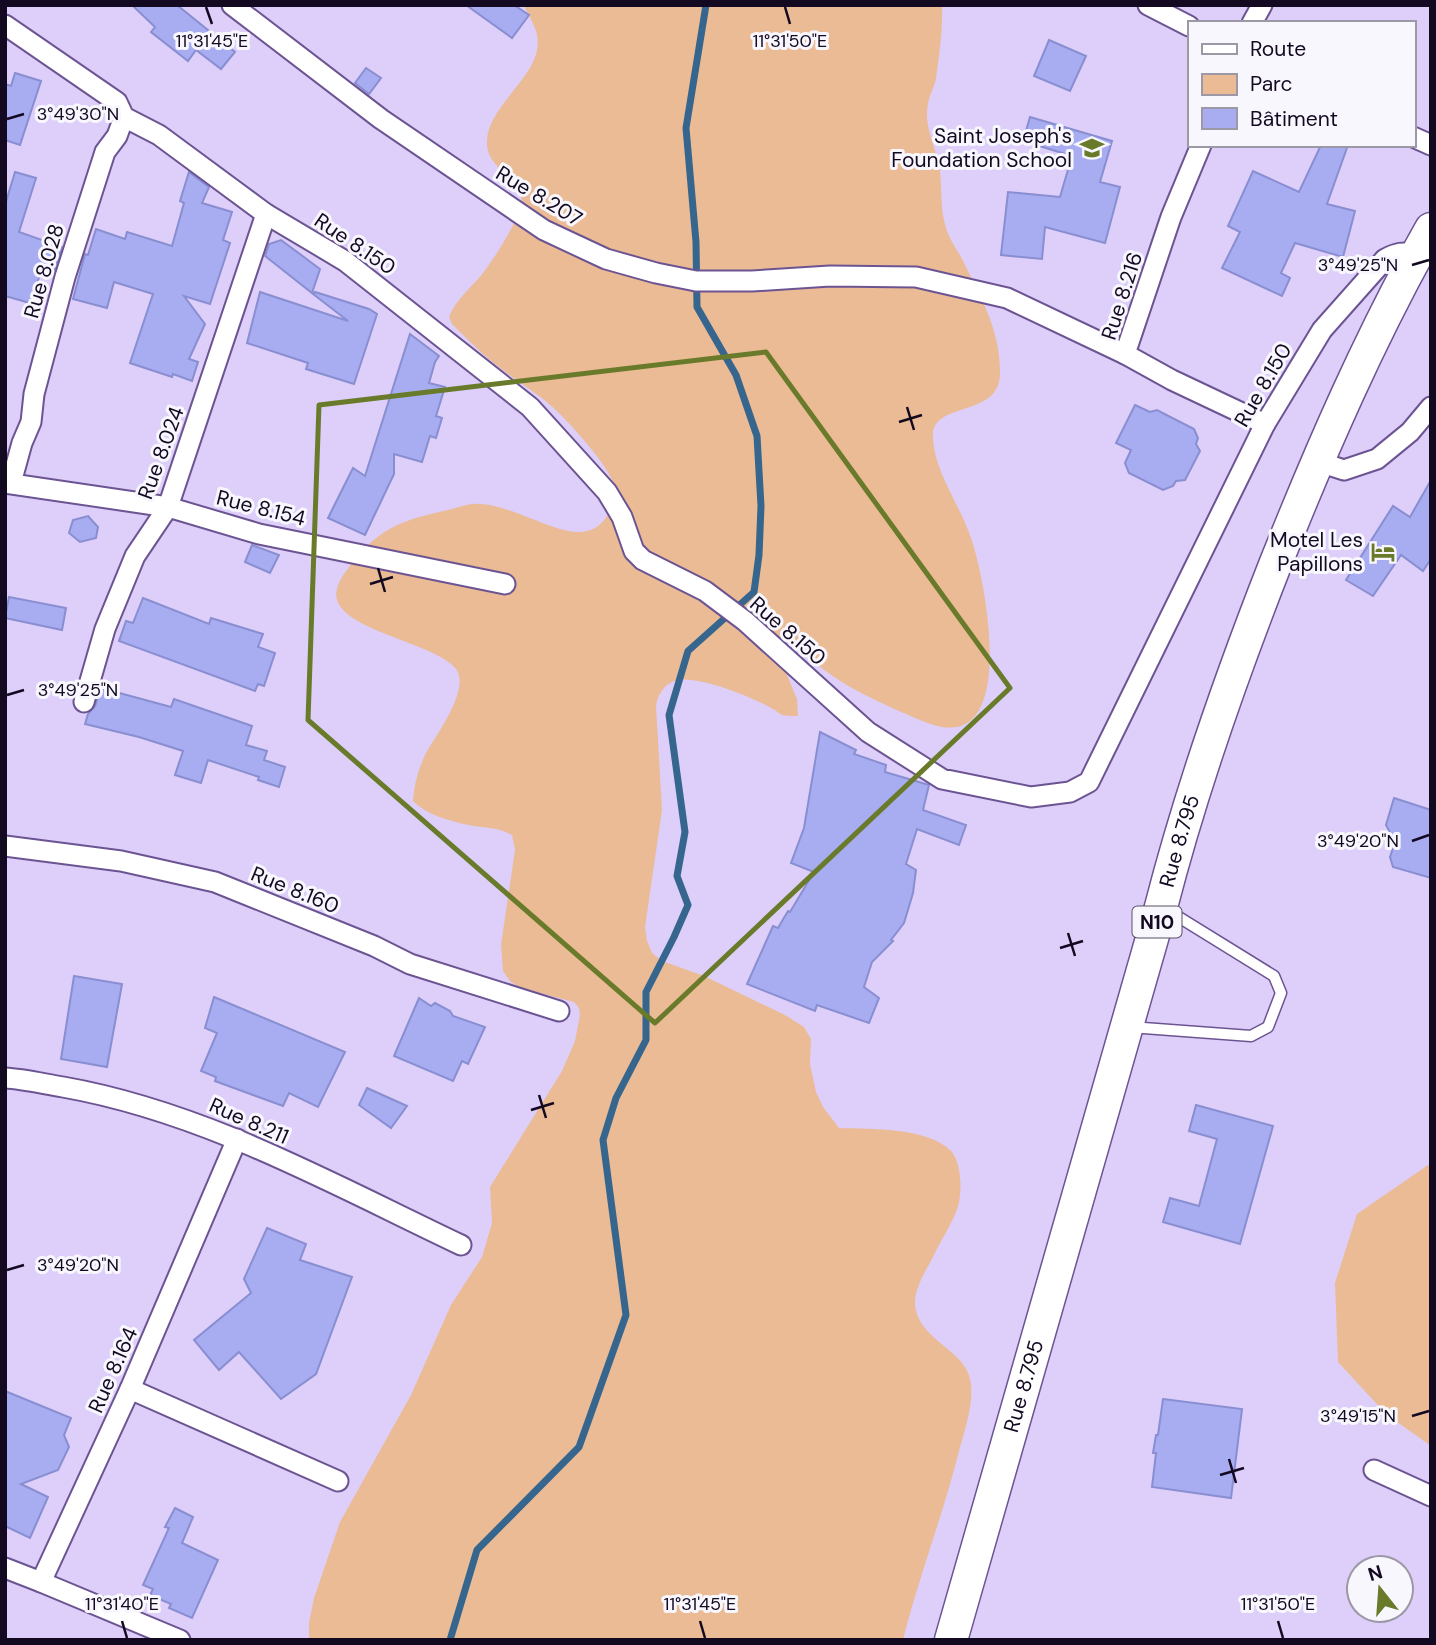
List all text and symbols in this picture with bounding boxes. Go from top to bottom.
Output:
legend [1188,21,1415,147]
text: 11°31'45"E [176,29,248,53]
text: 11°31'50"E [753,29,827,53]
text: Route [1250,35,1306,63]
text: Parc [1250,70,1293,98]
text: 3°49'30"N [37,102,119,126]
text: Bâtiment [1250,105,1338,133]
place label: Saint Joseph's Foundation School [891,122,1072,174]
school or university icon: Saint Joseph's Foundation School [1078,134,1106,162]
street label: Rue 8.207 [491,159,587,233]
street label: Rue 8.150 [309,207,401,281]
street label: Rue 8.028 [17,221,71,321]
street label: Rue 8.216 [1095,248,1149,344]
text: 3°49'25"N [1318,253,1398,277]
street label: Rue 8.150 [1228,338,1298,432]
street label: Rue 8.024 [131,403,191,503]
street label: Rue 8.154 [214,483,309,533]
place label: Motel Les Papillons [1270,526,1363,578]
hotel icon: Motel Les Papillons [1369,538,1397,566]
street label: Rue 8.150 [744,590,832,672]
text: 3°49'25"N [38,678,118,702]
street label: Rue 8.795 [1153,791,1206,890]
text: 3°49'20"N [1317,829,1399,853]
street label: Rue 8.160 [247,860,343,920]
road number: N10 [1132,906,1182,938]
street label: Rue 8.211 [205,1091,293,1151]
text: 3°49'20"N [37,1253,119,1277]
street label: Rue 8.164 [82,1323,144,1417]
street label: Rue 8.795 [997,1337,1050,1436]
text: 3°49'15"N [1320,1404,1396,1428]
north arrow [1345,1554,1415,1624]
text: N [1365,1559,1385,1587]
text: 11°31'40"E [85,1592,159,1616]
text: 11°31'45"E [664,1592,736,1616]
text: 11°31'50"E [1241,1592,1315,1616]

